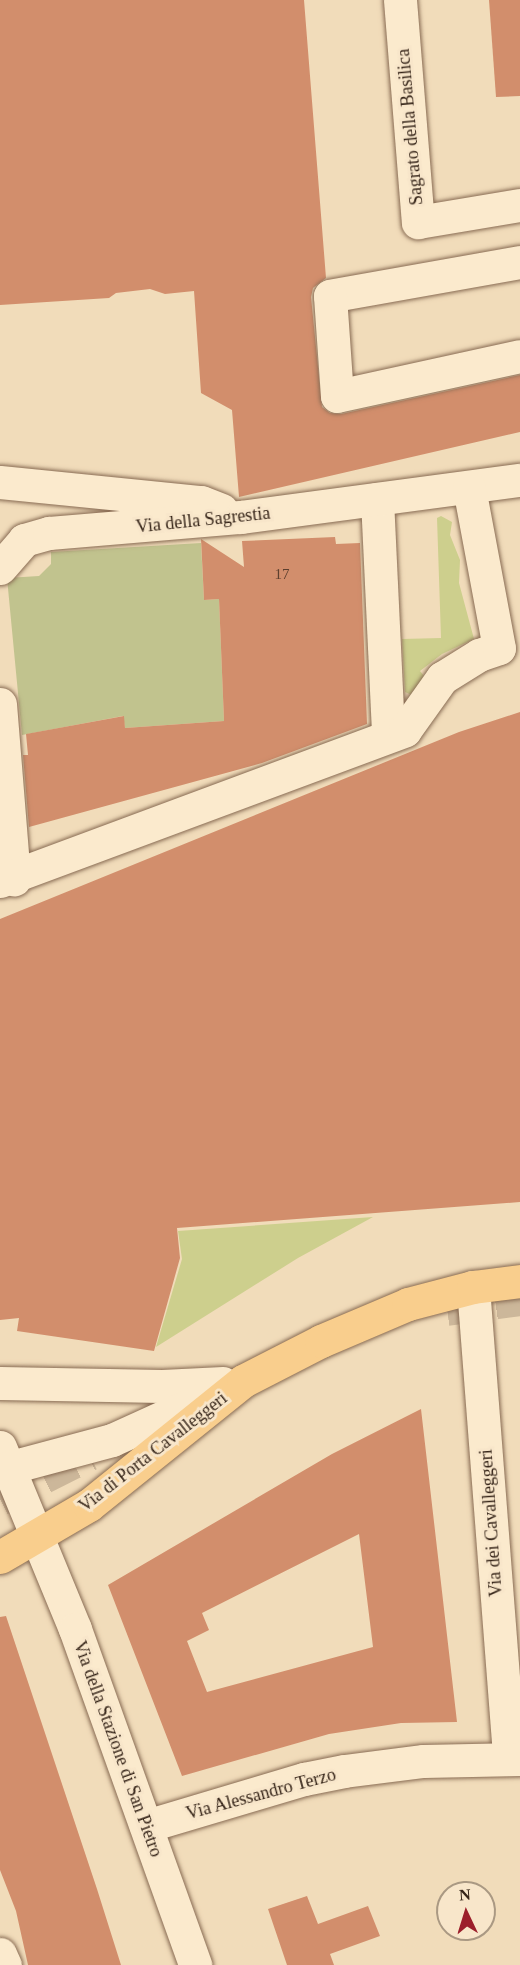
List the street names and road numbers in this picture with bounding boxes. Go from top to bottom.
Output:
street label: Sagrato della Basilica [392,48,428,206]
street label: Via della Sagrestia [135,502,271,538]
street label: Via di Porta Cavalleggeri [74,1387,232,1517]
street label: Via dei Cavalleggeri [475,1448,507,1598]
street label: Via della Stazione di San Pietro [69,1638,167,1860]
street label: Via Alessandro Terzo [183,1763,339,1825]

